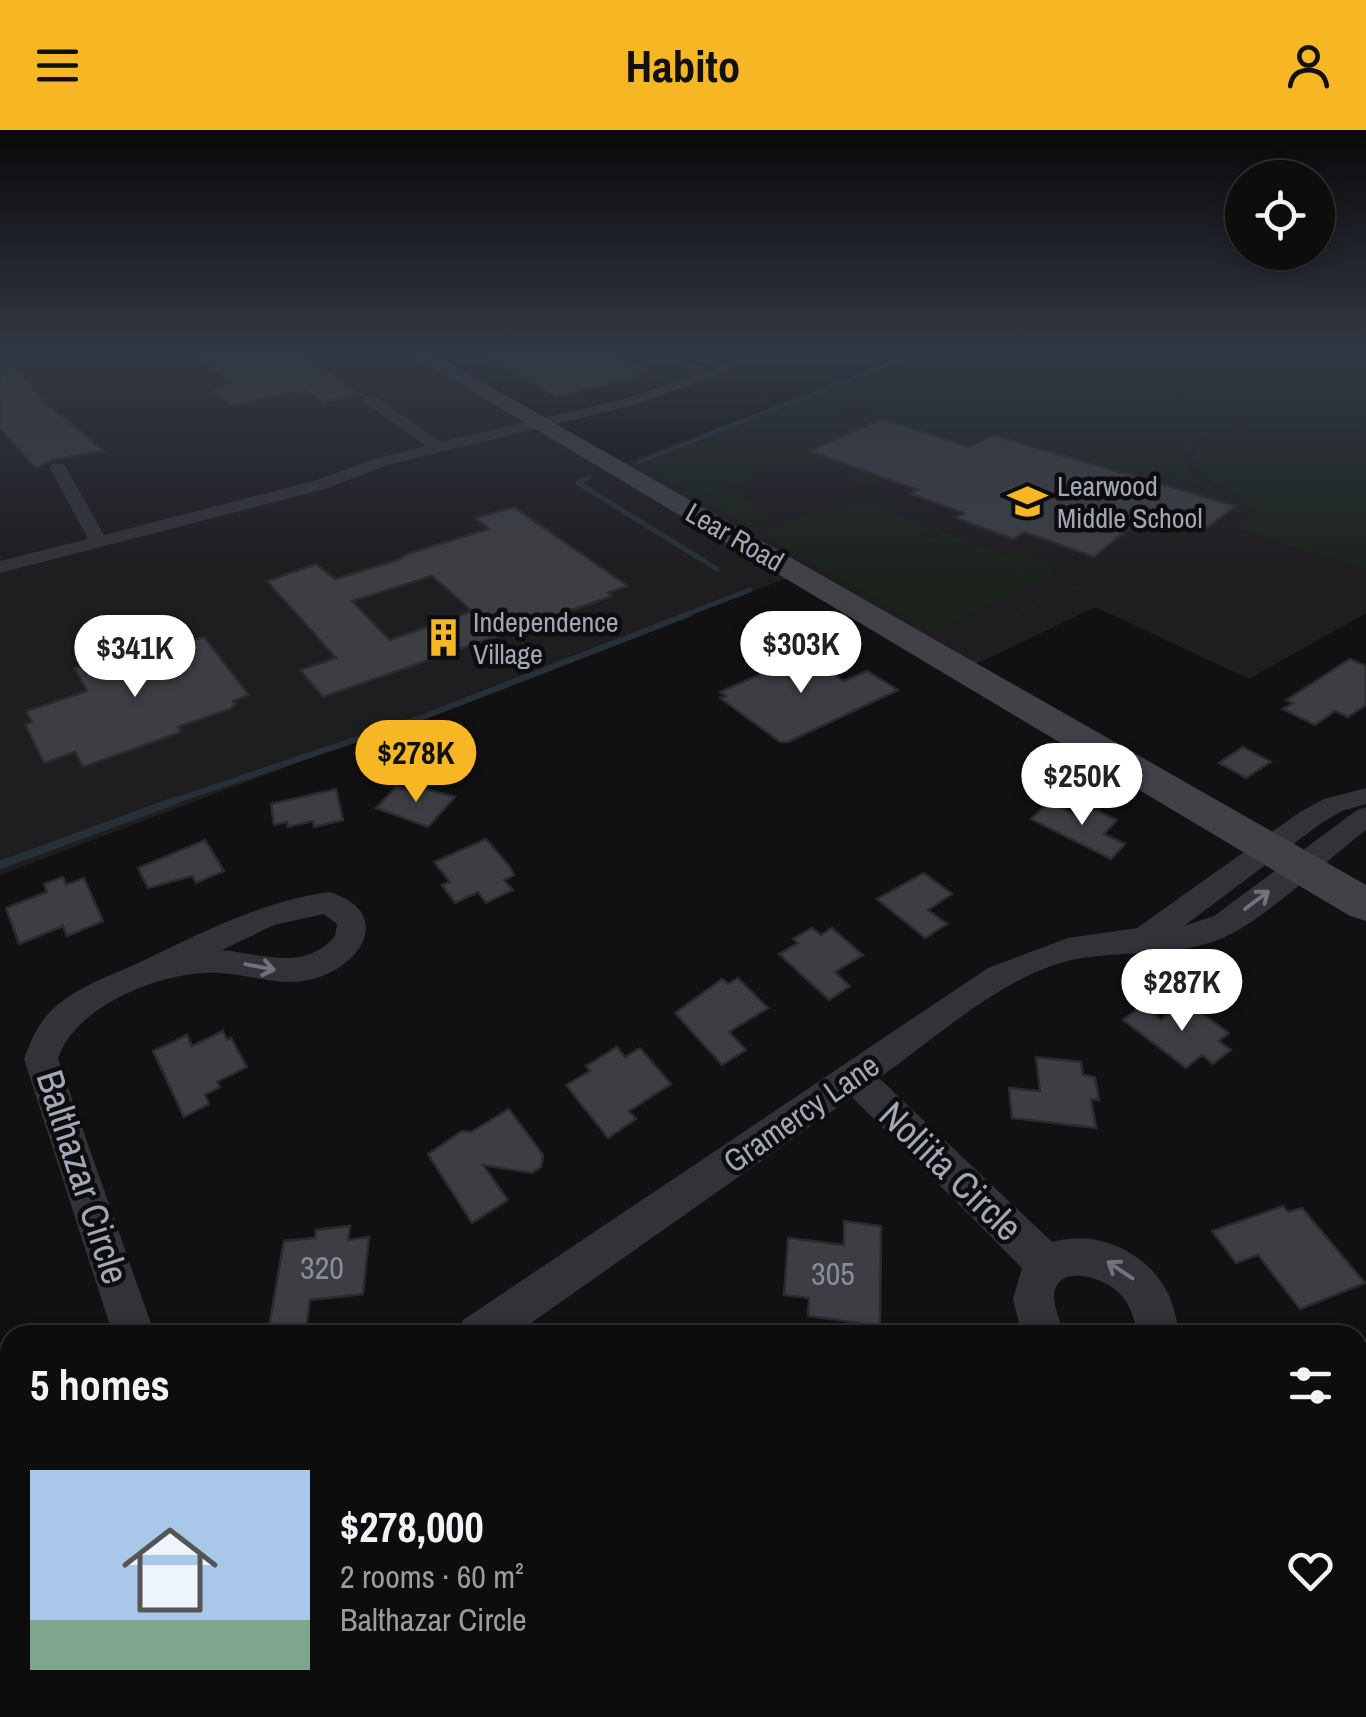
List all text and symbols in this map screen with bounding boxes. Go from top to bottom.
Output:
text: Habito [626,35,740,96]
icon: menu [30,38,85,93]
icon: person [1281,38,1336,93]
map controls [1225,160,1335,270]
button: locate [1225,160,1335,270]
place label: Learwood Middle School [1057,467,1203,537]
school or university icon: Learwood Middle School [1006,481,1048,523]
street label: Lear Road [679,494,791,580]
place label: Independence Village [473,603,619,673]
pin: $303K [731,611,871,696]
pin: $341K [65,615,205,700]
building icon: Independence Village [422,617,464,659]
text: $303K [762,622,840,665]
text: $341K [96,626,174,669]
pin: $278K [346,720,486,805]
text: $278K [377,731,455,774]
pin: $250K [1012,743,1152,828]
text: $250K [1043,754,1121,797]
one-way arrow [1243,889,1270,910]
pin: $287K [1112,949,1252,1034]
one-way arrow [243,959,275,978]
text: $287K [1143,960,1221,1003]
street label: Gramercy Lane [715,1044,887,1182]
street label: Balthazar Circle [25,1064,141,1290]
street label: Noliita Circle [869,1090,1033,1252]
house number: 320 [300,1246,344,1289]
house number: 305 [811,1252,855,1295]
one-way arrow [1107,1260,1134,1281]
text: 5 homes [30,1357,170,1413]
icon: filters [1283,1358,1338,1413]
text: $278,000 [340,1499,484,1555]
icon: home [110,1510,230,1630]
icon: heart [1283,1543,1338,1598]
text: 2 rooms · 60 m² [340,1555,524,1598]
text: Balthazar Circle [340,1598,527,1641]

